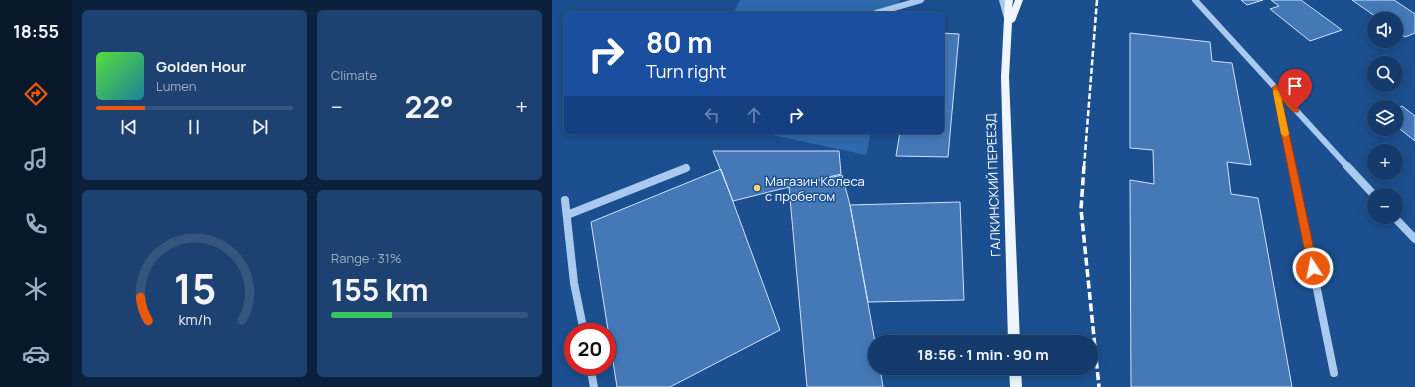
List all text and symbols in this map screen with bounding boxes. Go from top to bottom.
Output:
map controls [1367,12,1403,224]
button: sound [1367,12,1403,48]
text: 18:55 [13,19,59,43]
text: 80 m [646,23,712,61]
icon: right [580,28,632,80]
text: Golden Hour [156,56,246,77]
button: search [1367,56,1403,92]
text: Turn right [646,59,727,83]
text: Climate [331,66,377,84]
pin [1278,69,1312,110]
icon: arrive [1284,75,1306,97]
text: Lumen [156,77,196,95]
icon: directions [22,80,50,108]
text: 22° [404,86,454,127]
text: − [331,92,343,122]
text: + [515,92,528,122]
button: layers [1367,100,1403,136]
icon: left [701,104,723,126]
icon: ahead [743,104,765,126]
icon: right [785,104,807,126]
street label: ГАЛКИНСКИЙ ПЕРЕЕЗД [981,113,1004,257]
icon: previous [118,116,140,138]
icon: pause [183,116,205,138]
icon: next [249,116,271,138]
button: + [1367,144,1403,180]
icon: music [22,145,50,173]
place label: Магазин Колеса с пробегом [765,172,865,205]
marker: Магазин Колеса с пробегом [752,183,762,193]
button: − [1367,188,1403,224]
icon: phone [22,210,50,238]
position arrow [1292,247,1334,289]
text: Range · 31% [331,249,402,267]
text: 15 [173,260,216,316]
text: 155 km [331,269,428,310]
icon: climate [22,275,50,303]
text: km/h [178,310,211,329]
speed limit sign: 20 [564,323,616,375]
icon: car [22,340,50,368]
text: 18:56 · 1 min · 90 m [917,344,1049,365]

